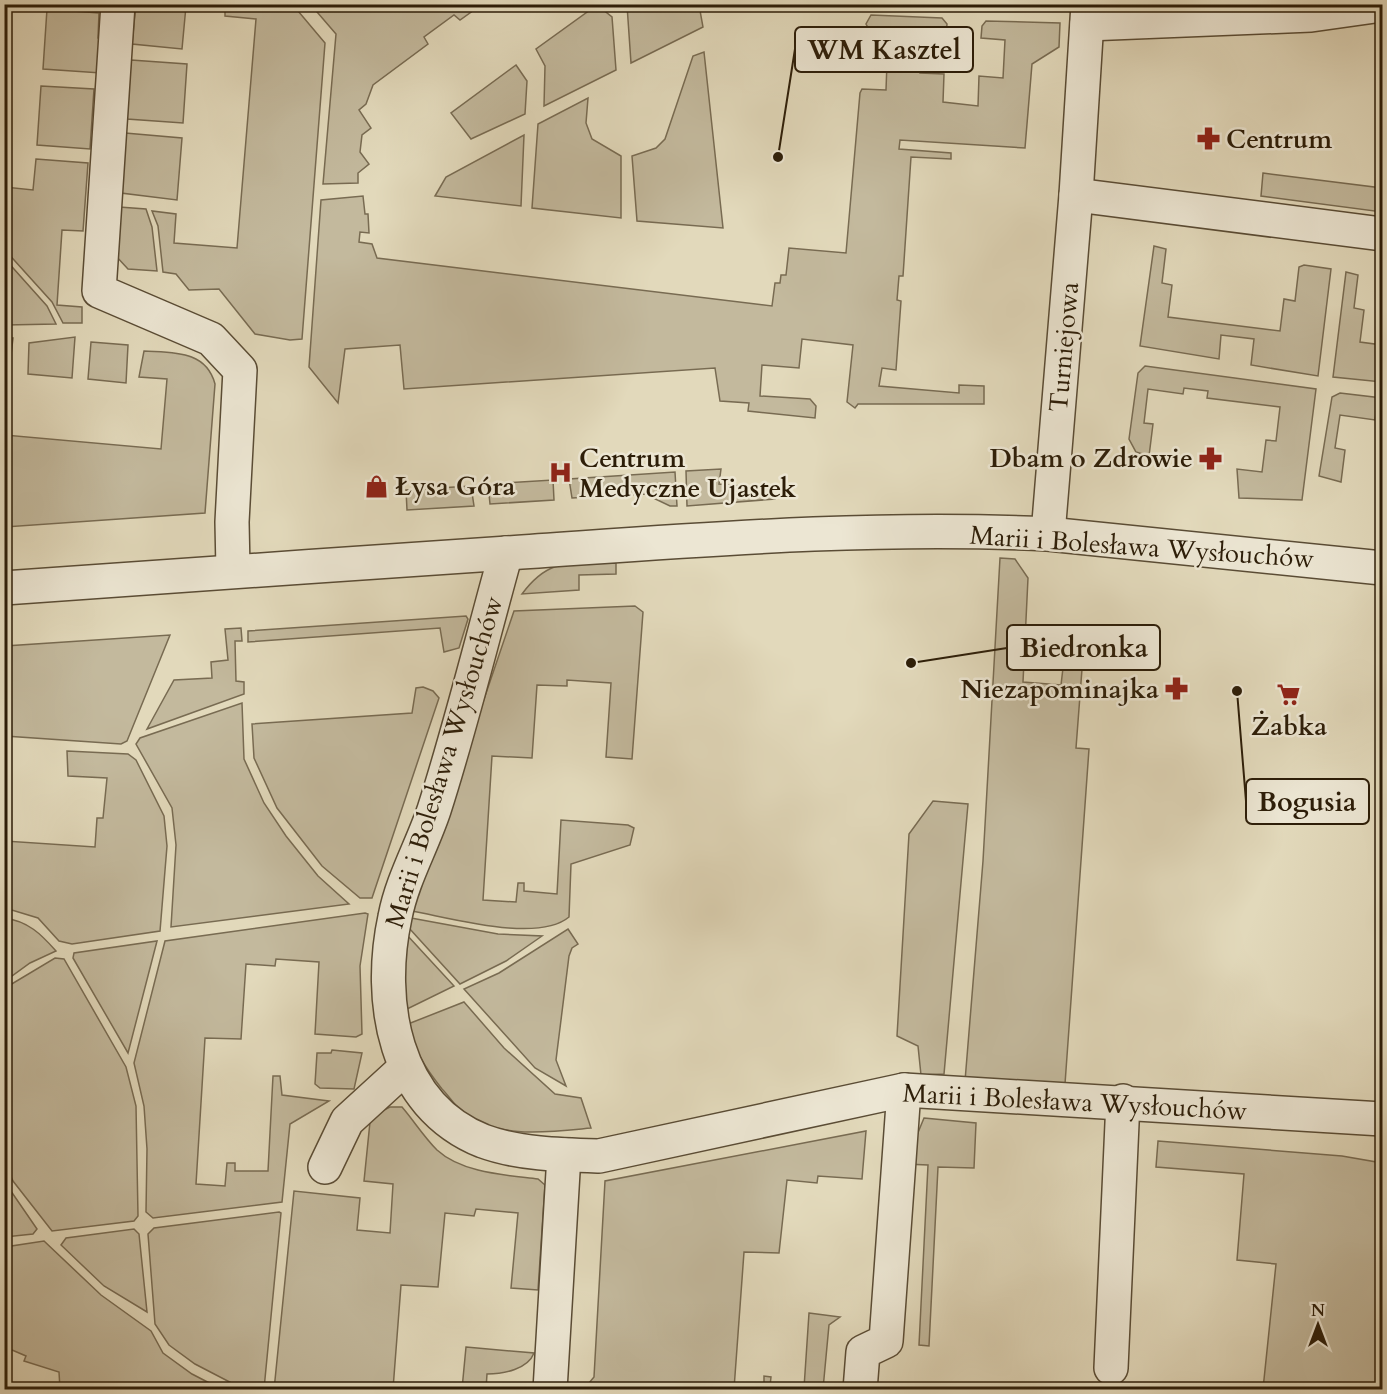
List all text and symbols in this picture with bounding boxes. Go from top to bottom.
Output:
callout: WM Kasztel [795,27,973,72]
text: WM Kasztel [806,32,961,69]
place label: Centrum [1226,122,1332,157]
pharmacy icon: Centrum [1195,126,1221,152]
street label: Turniejowa [1041,281,1087,413]
place label: Centrum Medyczne Ujastek [579,441,797,506]
place label: Dbam o Zdrowie [990,441,1193,476]
pharmacy icon: Dbam o Zdrowie [1198,445,1224,471]
hospital icon: Centrum Medyczne Ujastek [548,460,574,486]
place label: Łysa Góra [395,469,516,504]
shop icon: Łysa Góra [364,473,390,499]
street label: Marii i Bolesława Wysłouchów [969,518,1316,577]
street label: Marii i Bolesława Wysłouchów [377,592,511,932]
callout: Biedronka [1007,625,1160,670]
text: Biedronka [1020,630,1149,667]
place label: Niezapominajka [960,672,1159,707]
pharmacy icon: Niezapominajka [1164,676,1190,702]
supermarket icon: Żabka [1276,682,1302,708]
place label: Żabka [1251,709,1327,744]
callout: Bogusia [1246,779,1369,824]
text: Bogusia [1258,784,1357,821]
street label: Marii i Bolesława Wysłouchów [902,1075,1248,1129]
north arrow [1288,1295,1348,1355]
text: N [1311,1300,1325,1322]

